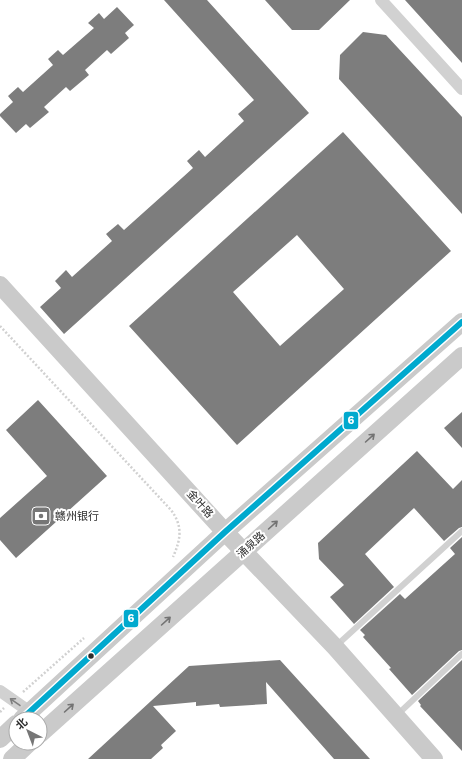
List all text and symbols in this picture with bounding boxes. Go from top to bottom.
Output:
line badge: 6 [343,411,359,430]
text: 6 [348,414,355,427]
one-way arrow [365,433,375,443]
street label: 金叶路 [184,487,216,521]
bank icon: 赣州银行 [30,505,52,527]
place label: 赣州银行 [55,510,99,523]
one-way arrow [268,521,278,530]
street label: 涌泉路 [234,529,268,561]
line badge: 6 [123,609,139,628]
text: 6 [128,612,135,625]
one-way arrow [161,616,171,626]
unlabelled marker [86,651,96,661]
one-way arrow [10,698,21,706]
one-way arrow [64,703,74,712]
north arrow [8,711,48,751]
text: 北 [13,715,30,732]

